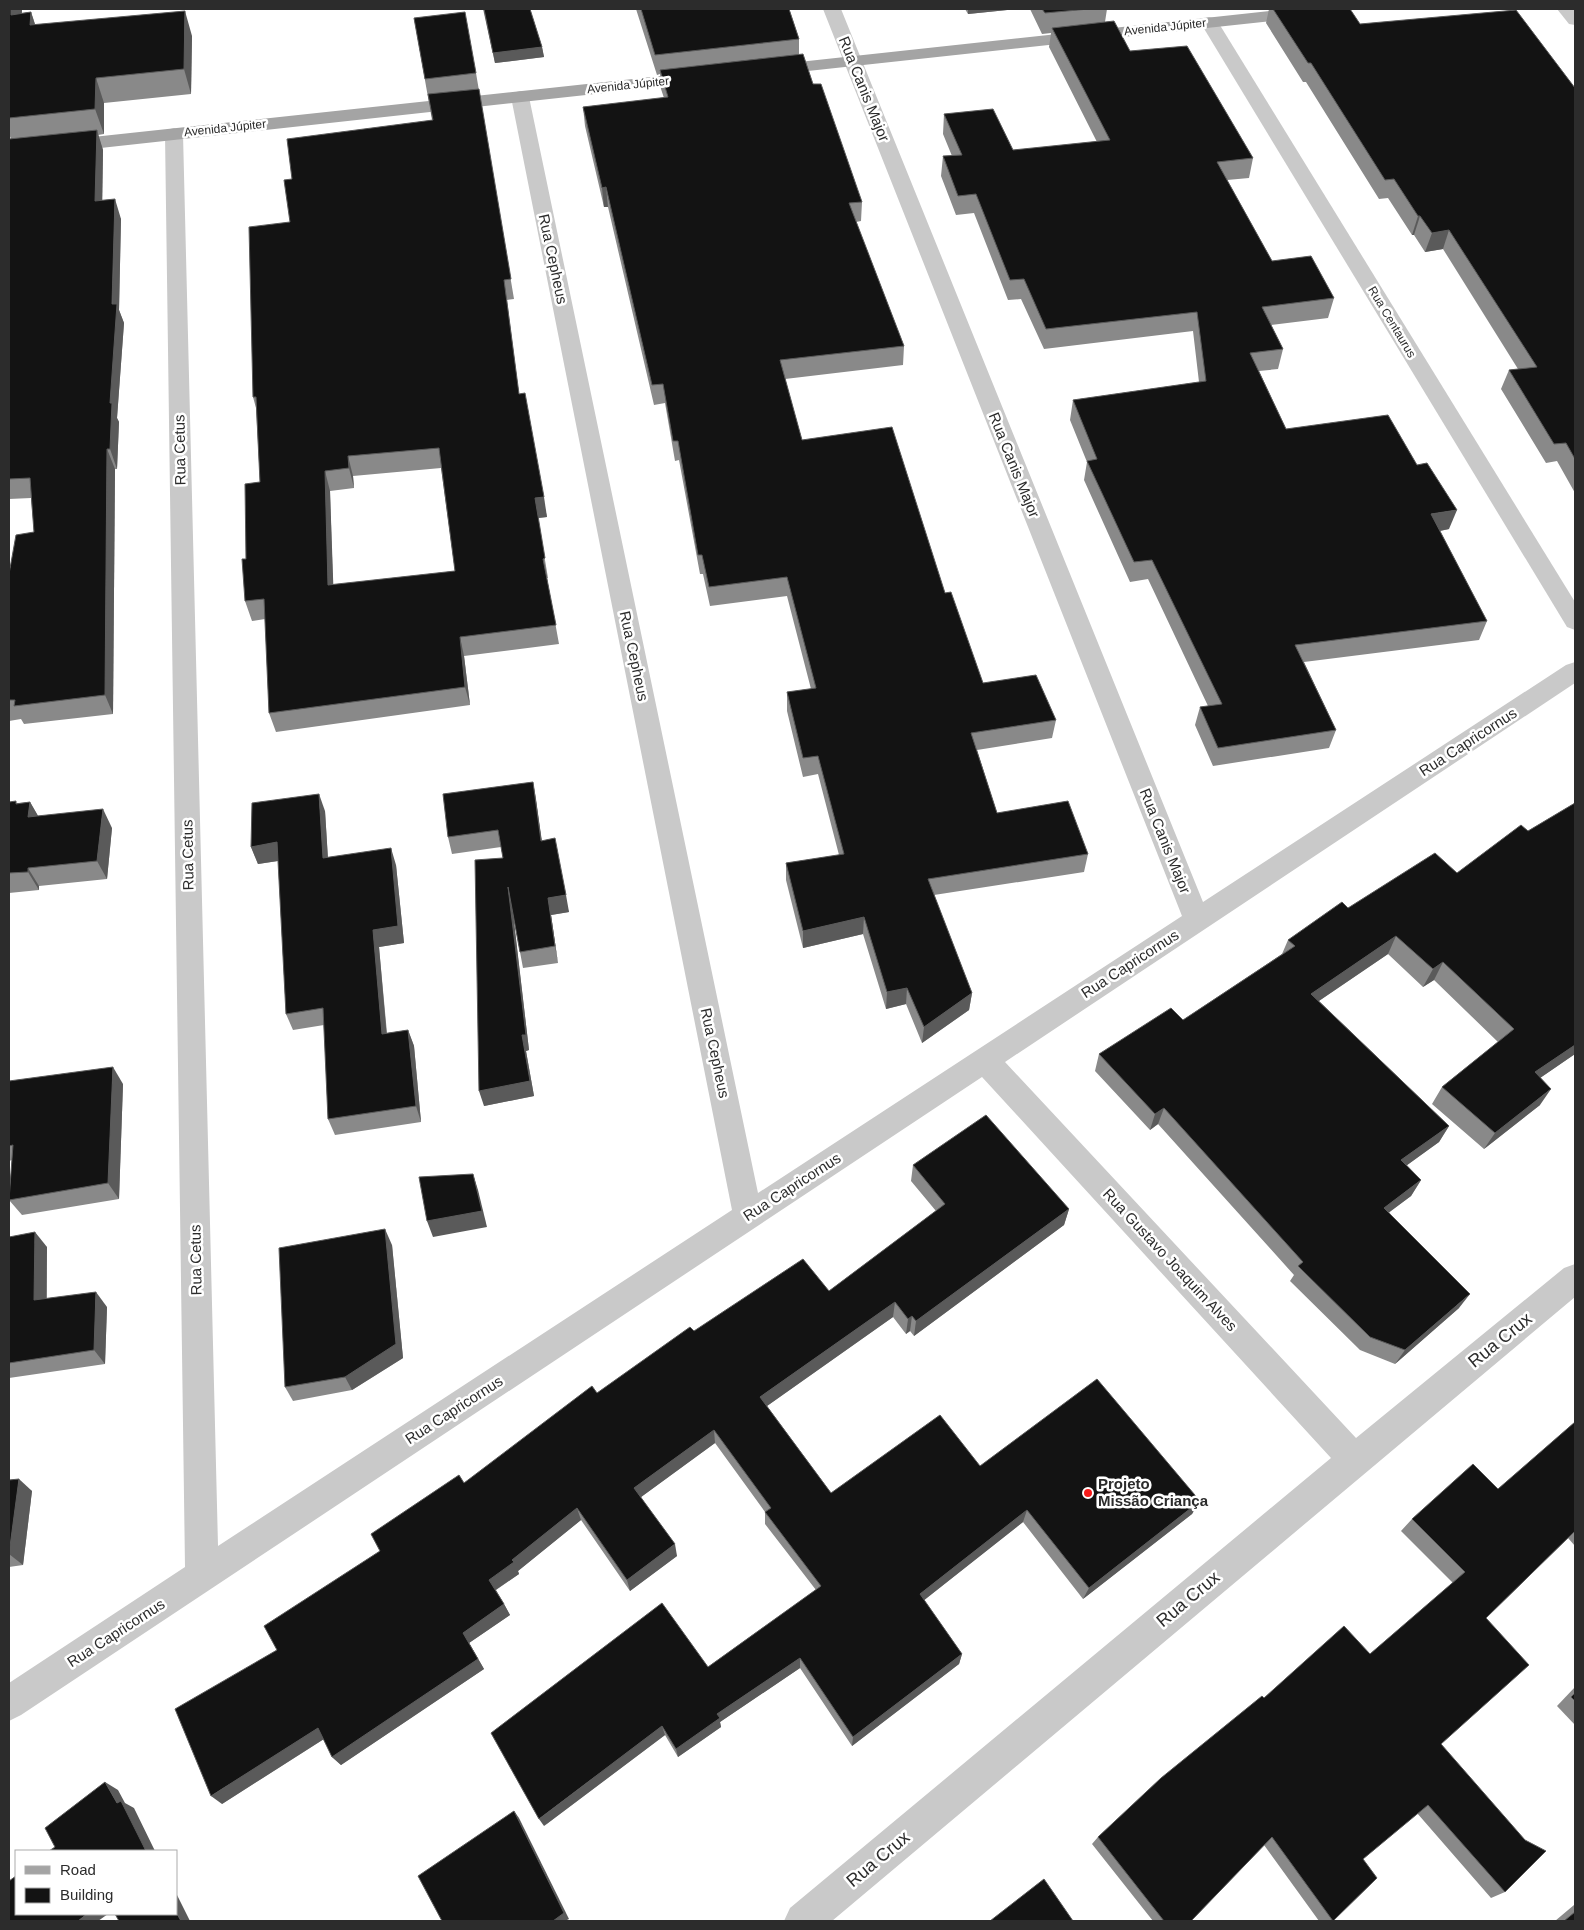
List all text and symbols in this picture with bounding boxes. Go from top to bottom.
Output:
street label: Avenida Júpiter [1123,16,1207,38]
street label: Rua Canis Major [836,34,893,144]
street label: Avenida Júpiter [586,74,670,96]
street label: Avenida Júpiter [183,117,267,139]
street label: Rua Cepheus [536,212,571,306]
street label: Rua Centaurus [1365,284,1419,360]
street label: Rua Canis Major [986,410,1043,520]
street label: Rua Cetus [170,414,189,486]
street label: Rua Cepheus [617,609,652,703]
street label: Rua Capricornus [1416,704,1520,779]
street label: Rua Canis Major [1137,786,1194,896]
street label: Rua Cetus [178,819,197,891]
street label: Rua Capricornus [1078,926,1182,1001]
street label: Rua Cepheus [698,1006,733,1100]
street label: Rua Capricornus [740,1149,844,1224]
street label: Rua Gustavo Joaquim Alves [1100,1185,1241,1334]
street label: Rua Cetus [186,1224,205,1296]
street label: Rua Crux [1464,1308,1536,1372]
street label: Rua Capricornus [402,1372,506,1447]
place label: Projeto Missão Criança [1098,1475,1209,1509]
marker: Projeto Missão Criança [1082,1487,1094,1499]
street label: Rua Crux [1152,1567,1224,1631]
street label: Rua Capricornus [64,1595,168,1670]
street label: Rua Crux [842,1827,914,1891]
legend [15,1850,178,1915]
text: Road [60,1861,96,1878]
text: Building [60,1886,113,1903]

